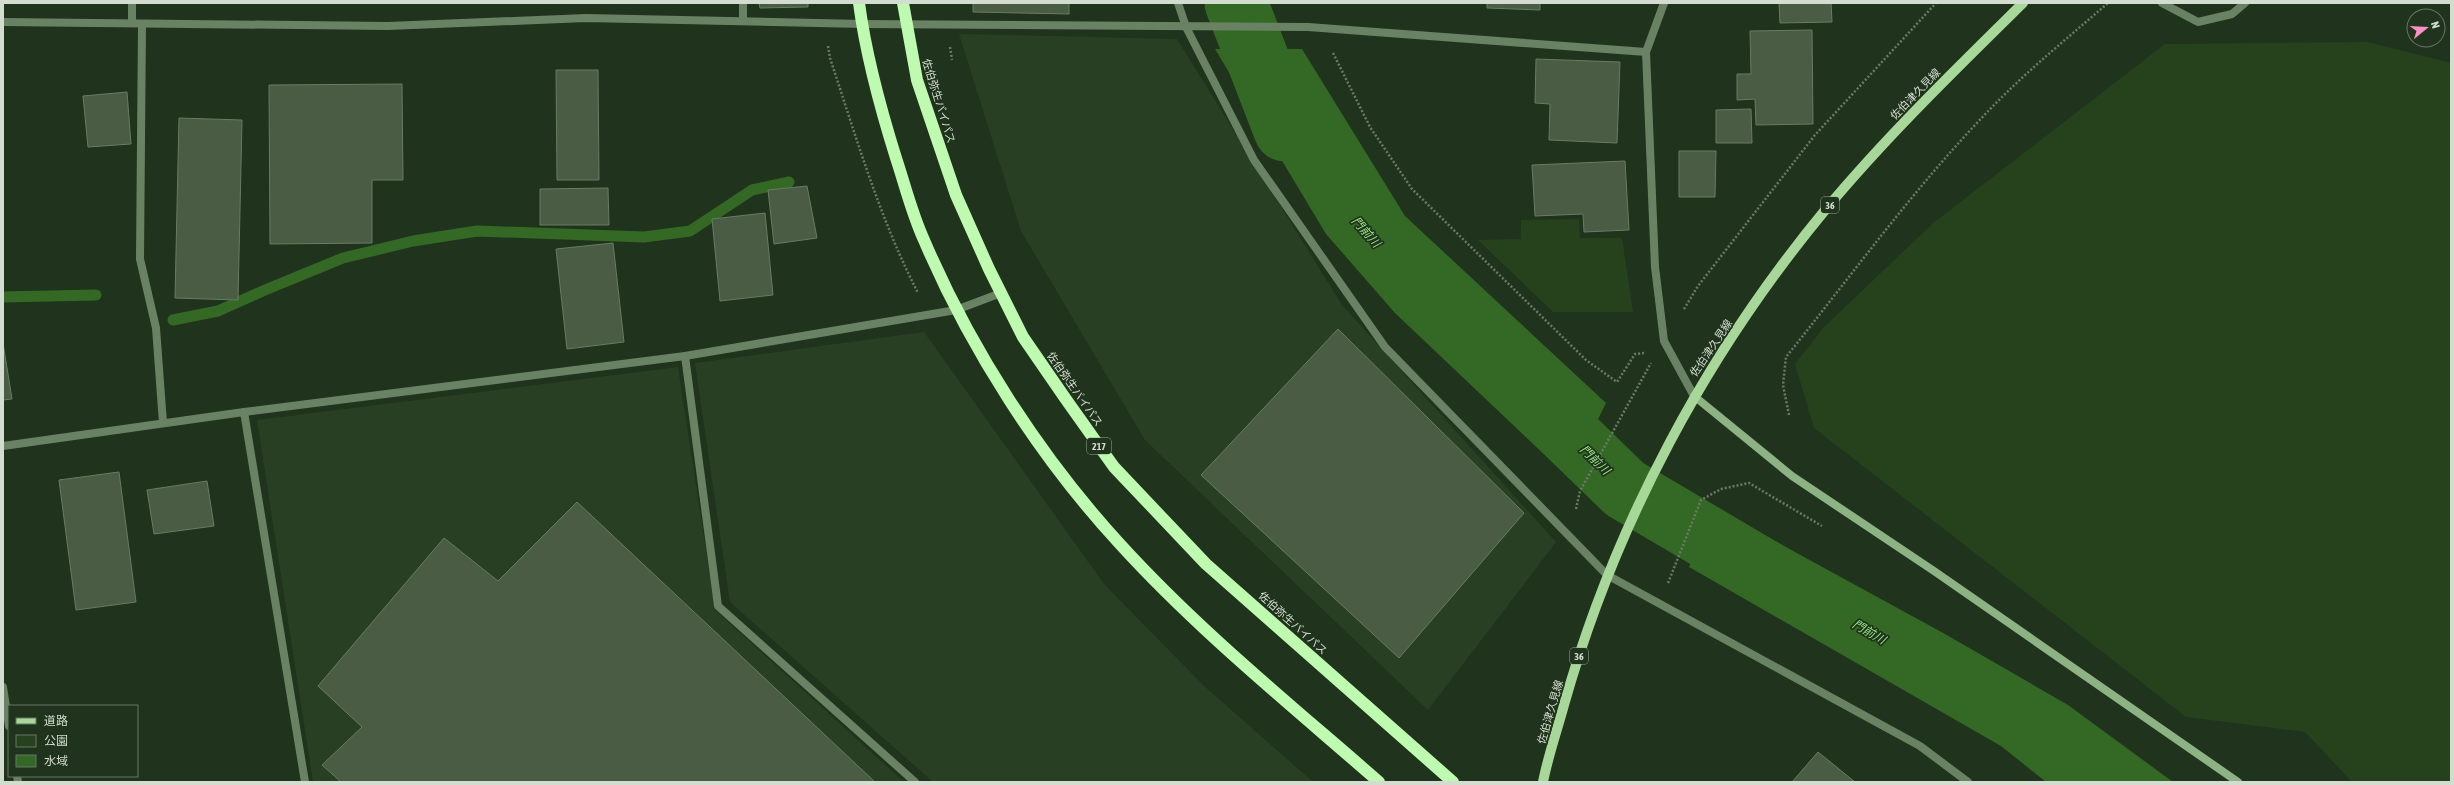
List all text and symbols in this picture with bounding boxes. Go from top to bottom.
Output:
north arrow [2406,8,2446,48]
text: N [2429,20,2442,30]
street label: 佐伯弥生バイパス [920,57,958,145]
street label: 佐伯津久見線 [1888,66,1942,122]
road number: 36 [1821,197,1839,213]
water label: 門前川 [1349,214,1385,252]
street label: 佐伯津久見線 [1688,317,1734,379]
street label: 佐伯弥生バイパス [1045,350,1105,428]
road number: 217 [1087,438,1111,454]
water label: 門前川 [1577,442,1614,479]
street label: 佐伯弥生バイパス [1256,589,1330,657]
water label: 門前川 [1850,617,1890,648]
road number: 36 [1570,648,1588,664]
street label: 佐伯津久見線 [1535,679,1565,745]
legend [8,705,138,777]
text: 道路 [44,714,68,728]
text: 公園 [44,734,68,748]
text: 水域 [44,754,68,768]

